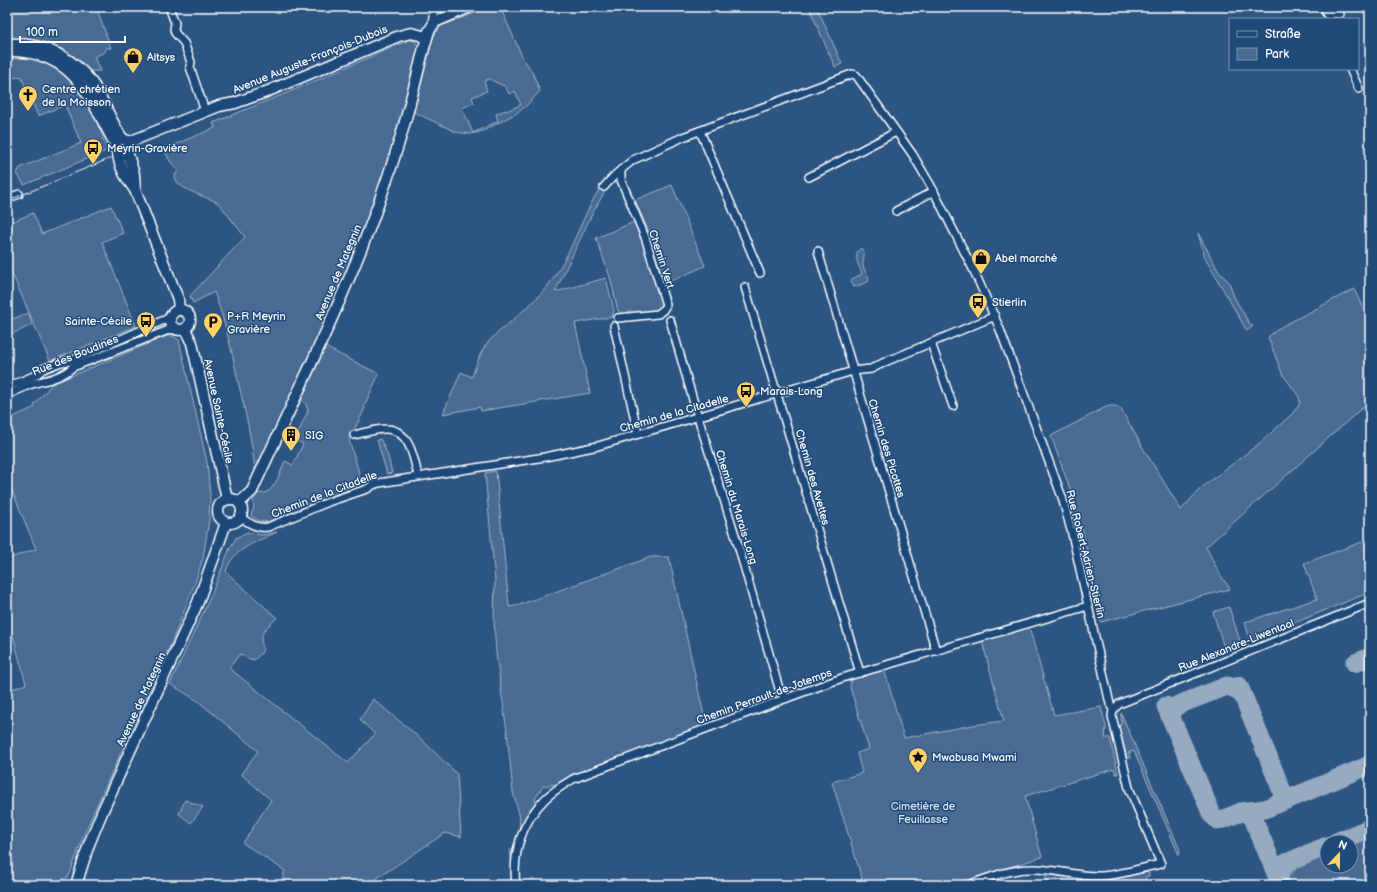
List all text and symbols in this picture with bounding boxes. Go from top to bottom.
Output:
scale bar [20,18,125,44]
legend [1229,18,1359,70]
street label: Avenue Auguste-François-Dubois [231,22,390,97]
text: 100 m [26,25,58,40]
text: Straße [1265,27,1301,42]
shop icon: Altsys [122,46,144,74]
text: Park [1265,47,1289,62]
place label: Altsys [147,51,176,64]
place label: Centre chrétien de la Moisson [42,83,120,109]
church icon: Centre chrétien de la Moisson [17,84,39,112]
bus stop icon: Meyrin-Gravière [82,137,104,165]
place label: Meyrin-Gravière [107,142,188,155]
street label: Avenue de Mategnin [312,223,364,322]
street label: Chemin Vert [646,228,677,291]
shop icon: Abel marché [970,247,992,275]
place label: Abel marché [995,252,1058,265]
bus stop icon: Stierlin [967,291,989,319]
place label: Stierlin [992,296,1026,309]
bus stop icon: Sainte-Cécile [135,310,157,338]
place label: P+R Meyrin Gravière [227,310,286,336]
parking icon: P+R Meyrin Gravière [202,311,224,339]
place label: Sainte-Cécile [65,315,132,328]
street label: Rue des Boudines [30,332,121,379]
street label: Avenue Sainte-Cécile [201,358,236,465]
bus stop icon: Marais-Long [735,380,757,408]
place label: Marais-Long [760,385,823,398]
street label: Chemin de la Citadelle [618,392,730,435]
street label: Chemin des Picottes [865,397,908,500]
building icon: SIG [280,424,302,452]
street label: Chemin des Avettes [793,428,833,527]
place label: SIG [305,429,323,442]
street label: Chemin du Marais-Long [713,448,760,566]
street label: Chemin de la Citadelle [269,468,379,521]
street label: Rue Robert-Adrien-Stierlin [1063,488,1108,620]
street label: Rue Alexandre-Liwentaal [1176,616,1296,675]
street label: Avenue de Mategnin [114,650,169,748]
street label: Chemin Perrault-de-Jotemps [695,666,834,727]
place icon: Mwabusa Mwami [907,746,929,774]
place label: Mwabusa Mwami [932,751,1017,764]
park label: Cimetière de Feuillasse [891,800,956,826]
north arrow [1319,834,1359,874]
text: N [1336,838,1349,853]

